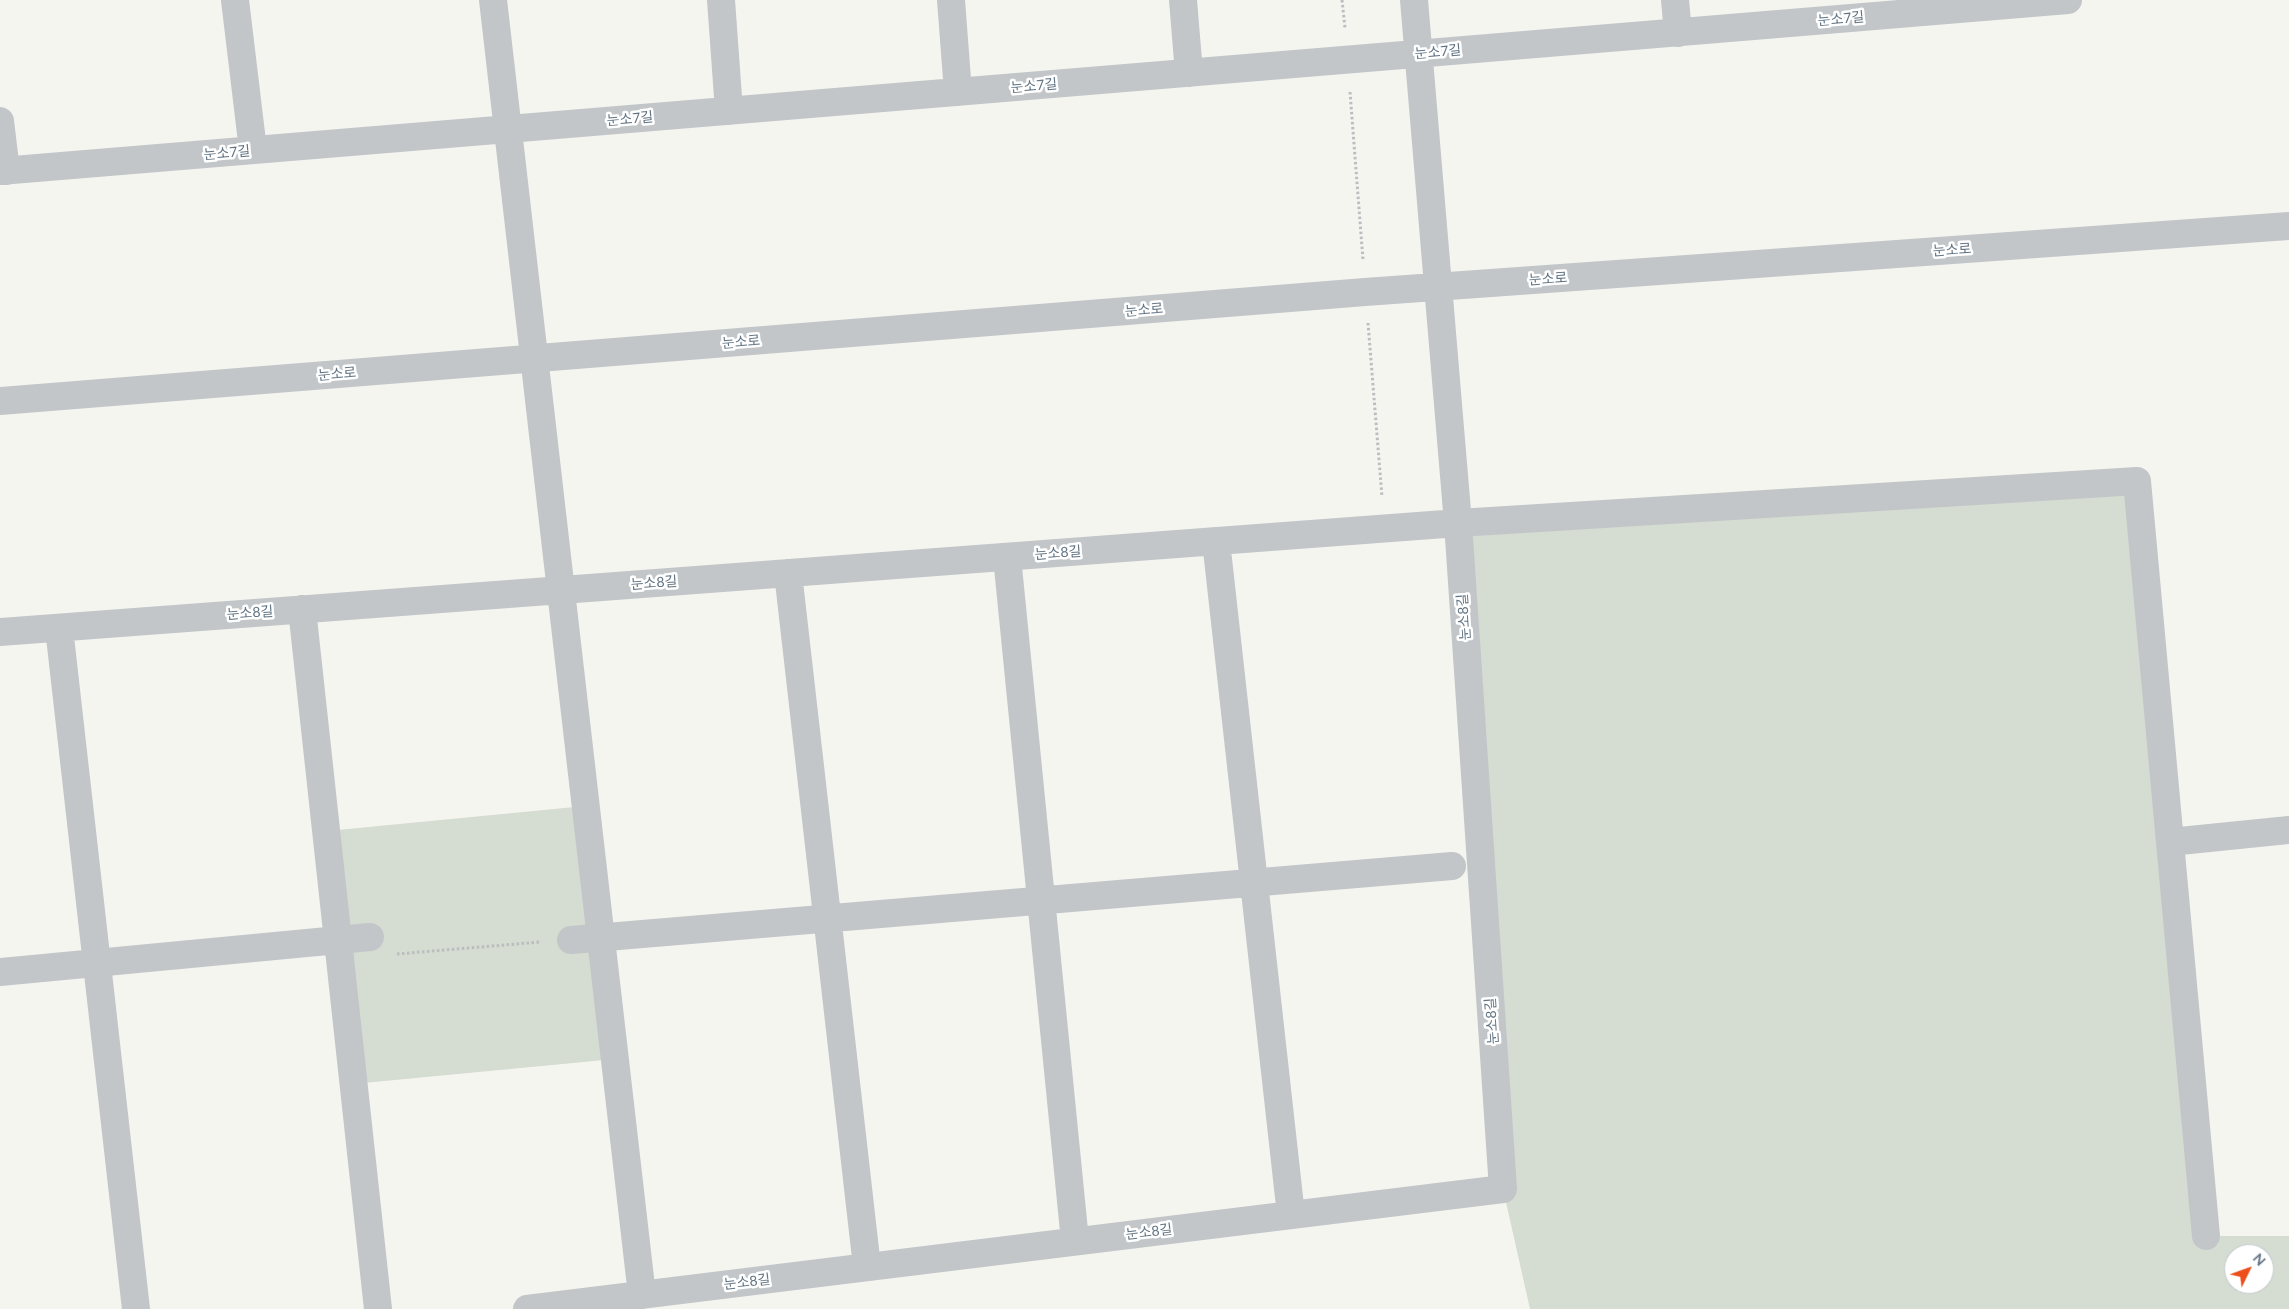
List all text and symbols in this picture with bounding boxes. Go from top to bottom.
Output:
street label: 눈소7길 [1817,9,1865,29]
street label: 눈소7길 [1414,42,1462,62]
street label: 눈소7길 [1010,76,1058,96]
street label: 눈소7길 [606,109,654,129]
street label: 눈소7길 [203,143,251,163]
street label: 눈소로 [1932,240,1972,260]
street label: 눈소로 [1528,269,1568,289]
street label: 눈소로 [1124,300,1164,320]
street label: 눈소로 [721,332,761,352]
street label: 눈소로 [317,364,357,384]
street label: 눈소8길 [1034,543,1082,563]
street label: 눈소8길 [630,573,678,593]
street label: 눈소8길 [1454,593,1474,641]
street label: 눈소8길 [226,603,274,623]
street label: 눈소8길 [1482,997,1502,1045]
street label: 눈소8길 [1125,1221,1173,1243]
north arrow [2224,1244,2274,1294]
text: N [2250,1250,2270,1269]
street label: 눈소8길 [723,1271,771,1293]

